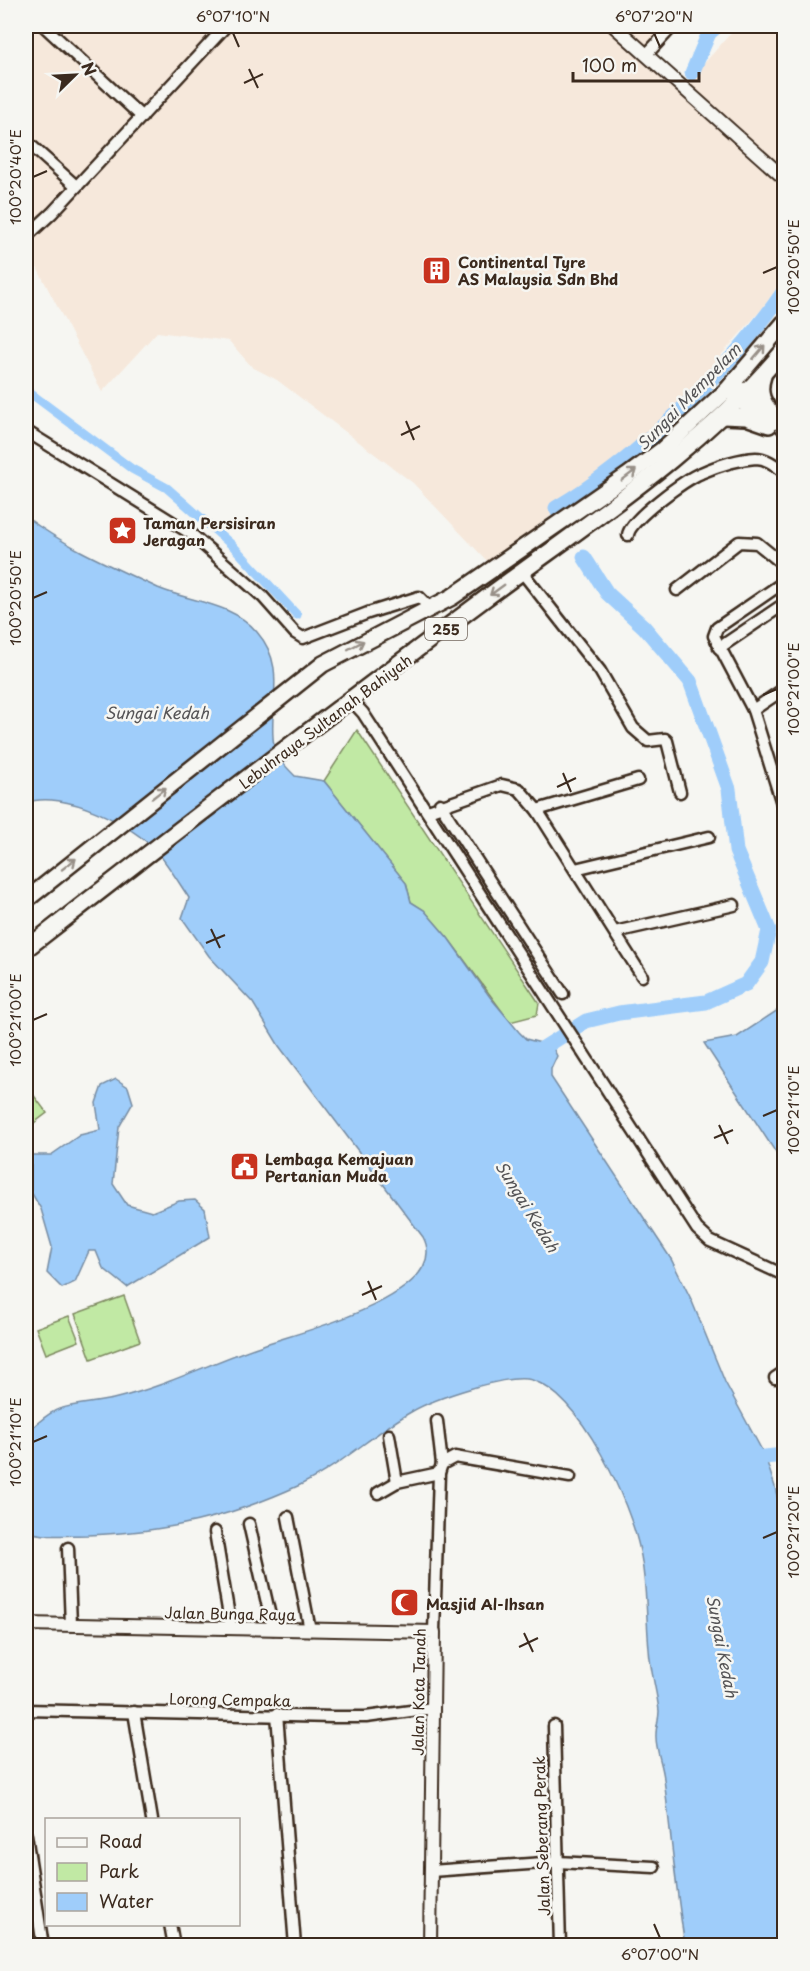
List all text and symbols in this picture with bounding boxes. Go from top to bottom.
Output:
text: 6°07'10"N [196,4,270,27]
text: 6°07'20"N [615,4,693,27]
north arrow [45,45,105,105]
scale bar [573,45,699,83]
text: 100 m [582,51,637,78]
text: N [76,58,103,79]
text: 100°20'40"E [3,129,26,225]
text: 100°20'50"E [781,219,804,315]
place label: Continental Tyre AS Malaysia Sdn Bhd [458,250,618,290]
building icon: Continental Tyre AS Malaysia Sdn Bhd [421,254,453,286]
water label: Sungai Mempelam [630,337,746,455]
one-way arrow [752,345,765,361]
one-way arrow [620,469,636,481]
place label: Taman Persisiran Jeragan [143,511,276,551]
place icon: Taman Persisiran Jeragan [106,515,138,547]
text: 100°20'50"E [3,550,26,646]
one-way arrow [489,584,505,597]
road number: 255 [425,618,467,640]
one-way arrow [346,639,364,650]
text: 100°21'00"E [781,642,804,736]
street label: Lebuhraya Sultanah Bahiyah [234,648,416,794]
water label: Sungai Kedah [105,700,210,724]
one-way arrow [151,787,167,800]
one-way arrow [60,858,76,871]
text: 100°21'00"E [3,973,26,1067]
text: 100°21'10"E [781,1065,804,1155]
place label: Lembaga Kemajuan Pertanian Muda [265,1147,414,1187]
public building icon: Lembaga Kemajuan Pertanian Muda [228,1151,260,1183]
water label: Sungai Kedah [490,1156,566,1257]
text: 100°21'10"E [3,1397,26,1487]
text: 100°21'20"E [781,1485,804,1579]
mosque icon: Masjid Al-Ihsan [389,1587,421,1619]
place label: Masjid Al-Ihsan [426,1592,545,1615]
water label: Sungai Kedah [701,1593,745,1700]
street label: Jalan Bunga Raya [164,1600,296,1626]
street label: Jalan Kota Tanah [405,1628,431,1756]
street label: Lorong Cempaka [169,1686,292,1712]
street label: Jalan Seberang Perak [527,1755,555,1917]
legend [45,1818,240,1926]
text: Road [99,1827,143,1854]
text: Park [99,1857,139,1884]
text: Water [99,1887,154,1914]
text: 6°07'00"N [621,1942,699,1965]

